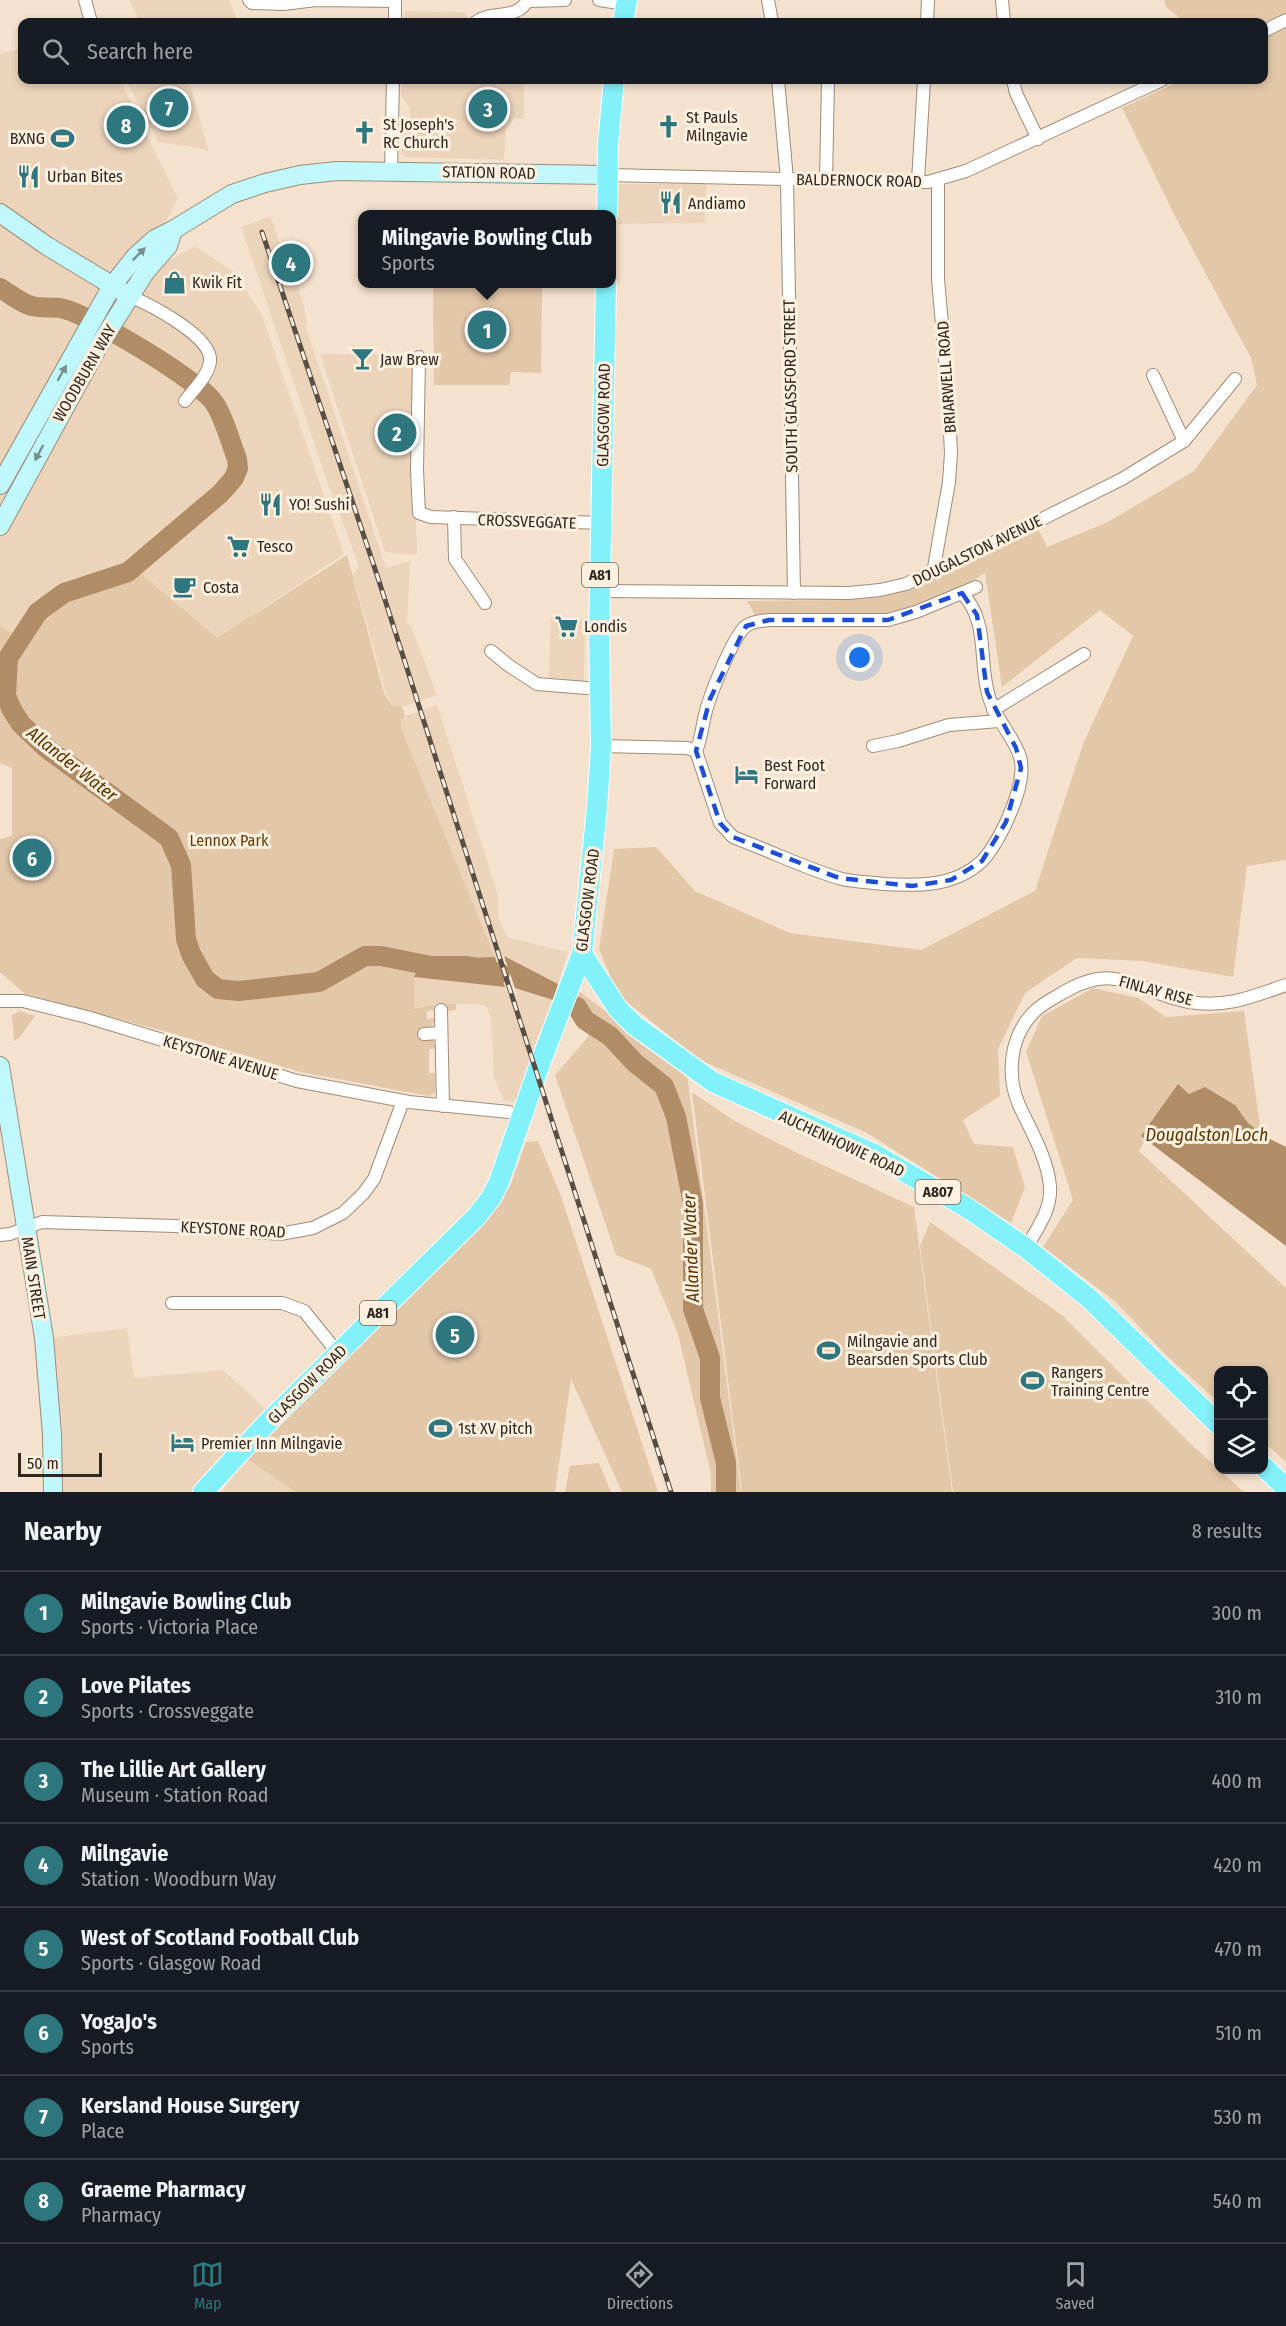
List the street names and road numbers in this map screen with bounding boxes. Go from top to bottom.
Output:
street label: STATION ROAD [442,162,536,183]
street label: BALDERNOCK ROAD [796,170,922,191]
street label: SOUTH GLASSFORD STREET [779,299,802,473]
street label: BRIARWELL ROAD [933,320,960,434]
street label: WOODBURN WAY [49,321,120,425]
street label: GLASGOW ROAD [593,363,614,467]
street label: CROSSVEGGATE [477,510,577,533]
street label: DOUGALSTON AVENUE [909,511,1045,590]
road number: A81 [582,563,618,587]
street label: GLASGOW ROAD [572,847,603,953]
street label: FINLAY RISE [1117,972,1195,1009]
street label: KEYSTONE AVENUE [161,1031,281,1084]
street label: AUCHENHOWIE ROAD [776,1106,907,1181]
road number: A807 [916,1180,960,1204]
street label: KEYSTONE ROAD [180,1217,286,1242]
street label: MAIN STREET [18,1235,50,1321]
road number: A81 [360,1301,396,1325]
street label: GLASGOW ROAD [264,1341,351,1428]

